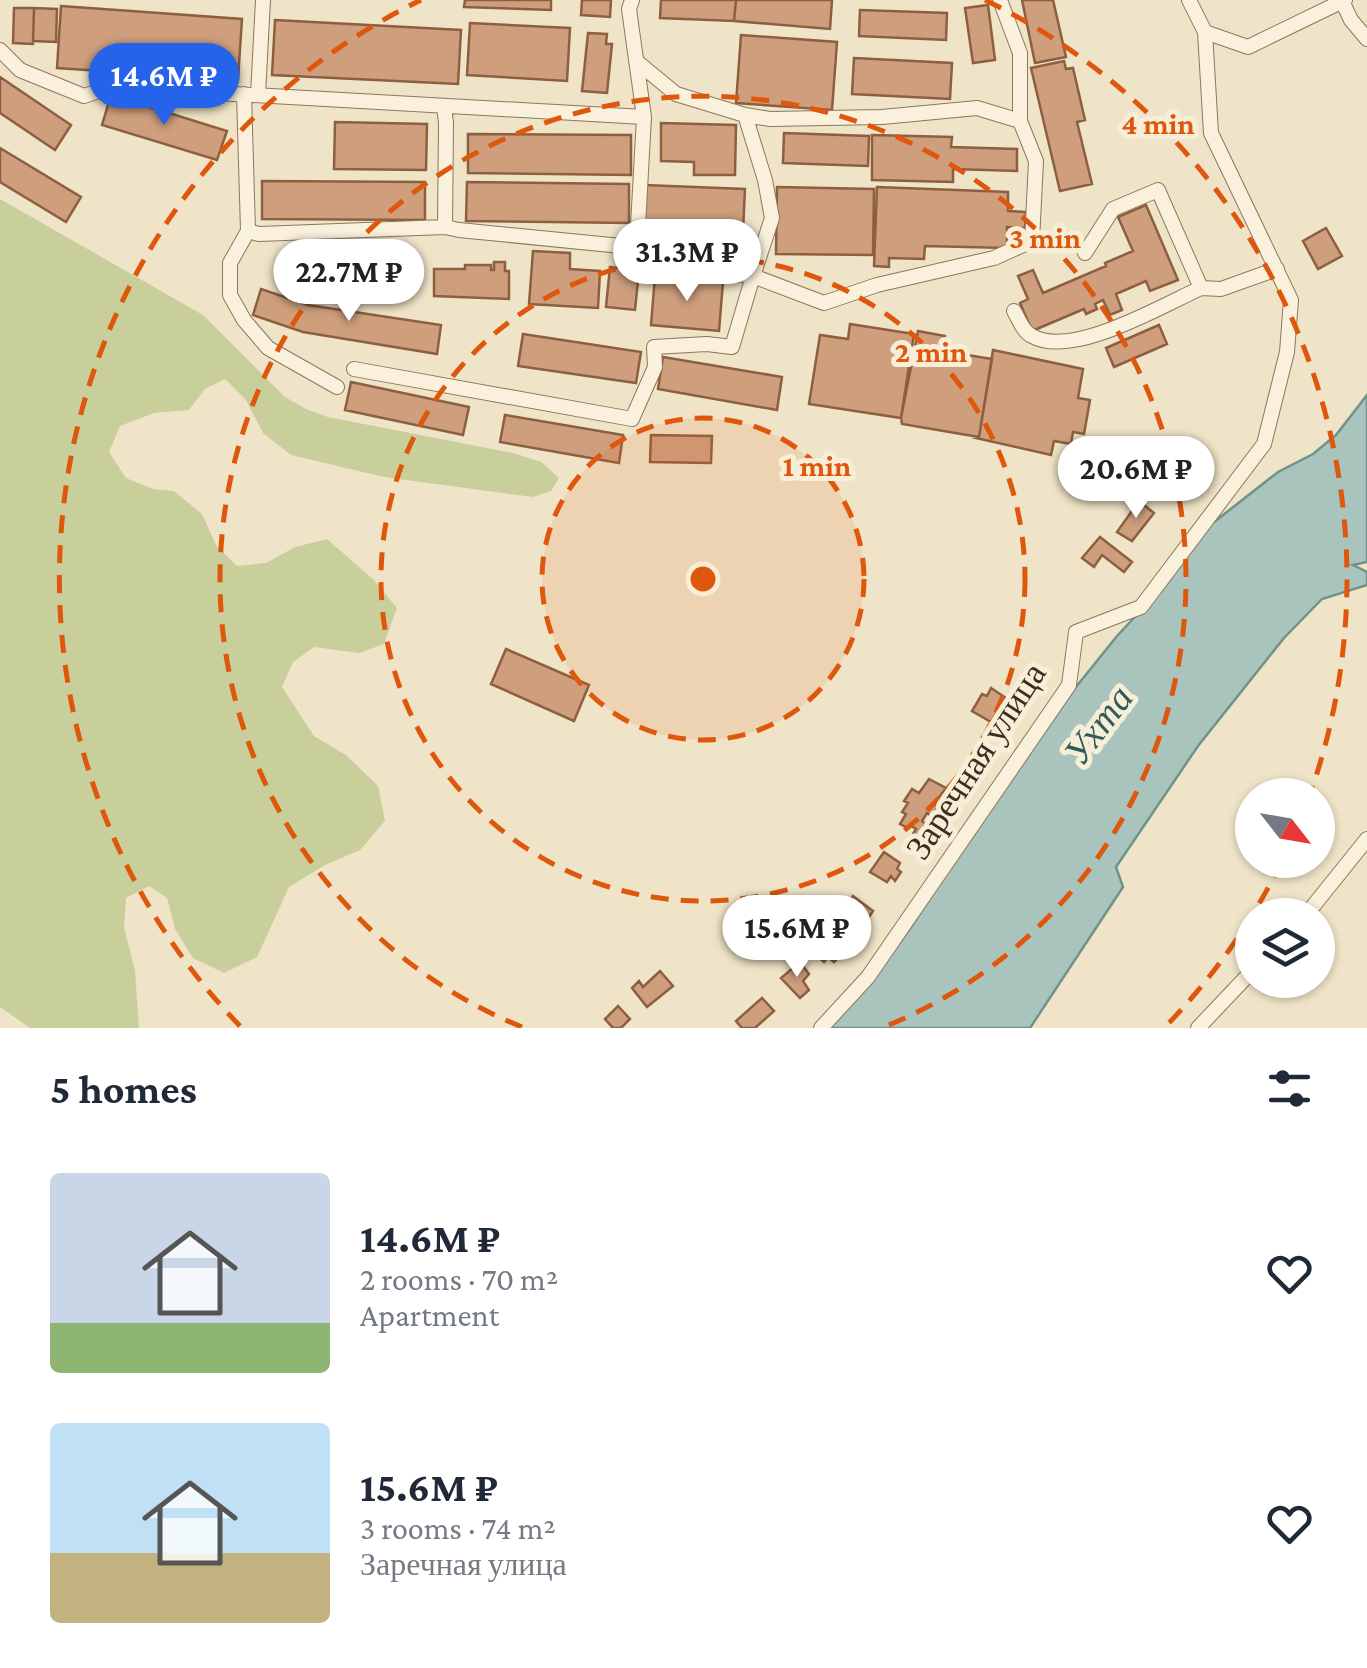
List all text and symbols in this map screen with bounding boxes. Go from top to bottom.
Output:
pin: 14.6M ₽ [72,43,256,128]
text: 14.6M ₽ [110,57,218,93]
text: 4 min [1121,107,1195,140]
pin: 31.3M ₽ [595,219,779,304]
text: 3 min [1009,221,1081,254]
text: 31.3M ₽ [635,233,739,269]
pin: 22.7M ₽ [257,239,441,324]
text: 22.7M ₽ [295,253,403,289]
text: 2 min [895,335,967,368]
pin: 20.6M ₽ [1044,436,1228,521]
text: 1 min [783,449,851,482]
text: 20.6M ₽ [1080,450,1192,486]
centre of rings [685,561,721,597]
street label: Заречная улица [898,655,1054,866]
water label: Ухта [1055,677,1141,773]
north arrow [1235,778,1335,878]
map controls [1235,778,1335,998]
pin: 15.6M ₽ [705,895,889,980]
button: layers [1235,898,1335,998]
text: 15.6M ₽ [744,909,850,945]
icon: filters [1262,1061,1317,1116]
text: 5 homes [50,1065,197,1112]
icon: home [130,1213,250,1333]
text: 14.6M ₽ [360,1214,500,1261]
icon: heart [1262,1246,1317,1301]
text: 2 rooms · 70 m² [360,1261,558,1297]
text: Apartment [360,1297,499,1333]
icon: home [130,1463,250,1583]
text: 15.6M ₽ [360,1463,498,1510]
icon: heart [1262,1496,1317,1551]
text: 3 rooms · 74 m² [360,1510,556,1546]
text: Заречная улица [360,1546,567,1582]

